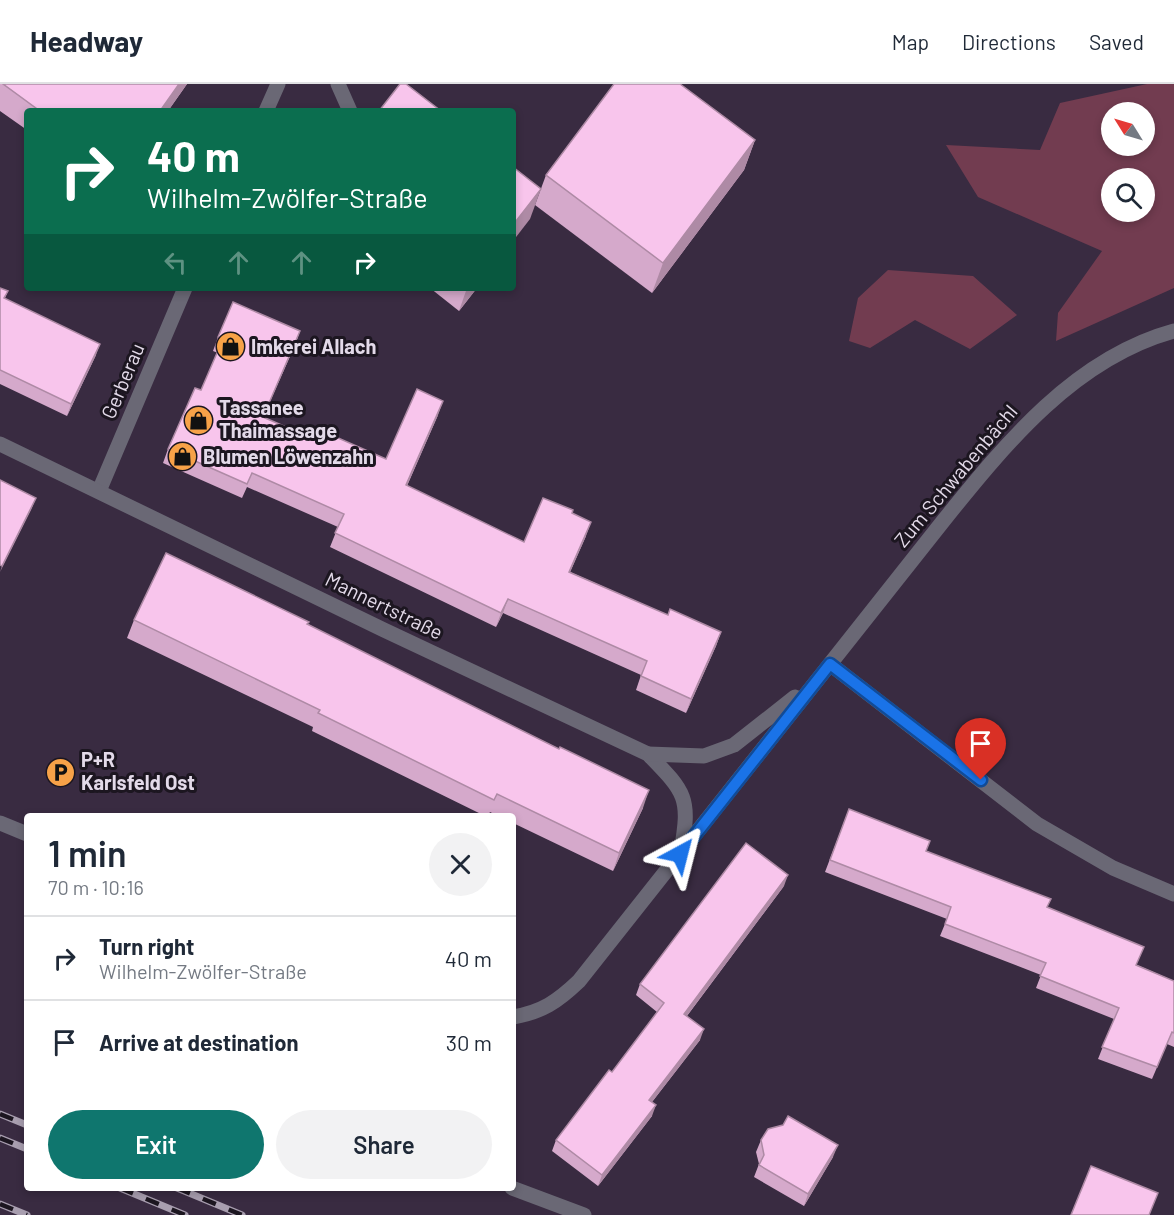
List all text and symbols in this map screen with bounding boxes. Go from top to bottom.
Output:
text: Headway [30,24,143,58]
text: Map [892,29,929,54]
text: Directions [962,29,1056,54]
text: Saved [1089,29,1144,54]
north arrow [1101,102,1155,156]
map controls [1101,102,1155,222]
text: 40 m [147,130,240,180]
icon: right [48,132,126,210]
button: search [1101,168,1155,222]
text: Wilhelm-Zwölfer-Straße [147,181,428,213]
icon: left [159,246,192,279]
icon: ahead [222,246,255,279]
icon: ahead [285,246,318,279]
icon: right [348,246,381,279]
shop icon: Imkerei Allach [214,331,246,363]
place label: Imkerei Allach [251,334,376,358]
street label: Gerberau [95,339,149,422]
place label: Tassanee Thaimassage [219,395,337,442]
street label: Zum Schwabenbächl [889,399,1022,551]
shop icon: Tassanee Thaimassage [182,404,214,436]
shop icon: Blumen Löwenzahn [166,441,198,473]
place label: Blumen Löwenzahn [203,444,374,468]
street label: Mannertstraße [322,566,447,644]
pin [955,718,1006,780]
icon: arrive [964,727,997,760]
place label: P+R Karlsfeld Ost [81,747,195,794]
parking icon: P+R Karlsfeld Ost [44,756,76,788]
position arrow [648,822,712,886]
text: 1 min [48,831,127,874]
button: close [429,833,492,896]
text: 70 m · 10:16 [48,875,144,899]
text: Turn right [99,933,194,959]
icon: right [48,942,81,975]
text: 40 m [445,945,492,971]
text: Wilhelm-Zwölfer-Straße [99,959,307,983]
icon: arrive [48,1026,81,1059]
text: Arrive at destination [99,1029,298,1055]
text: 30 m [446,1029,492,1055]
button: Exit [48,1110,264,1179]
button: Share [276,1110,492,1179]

